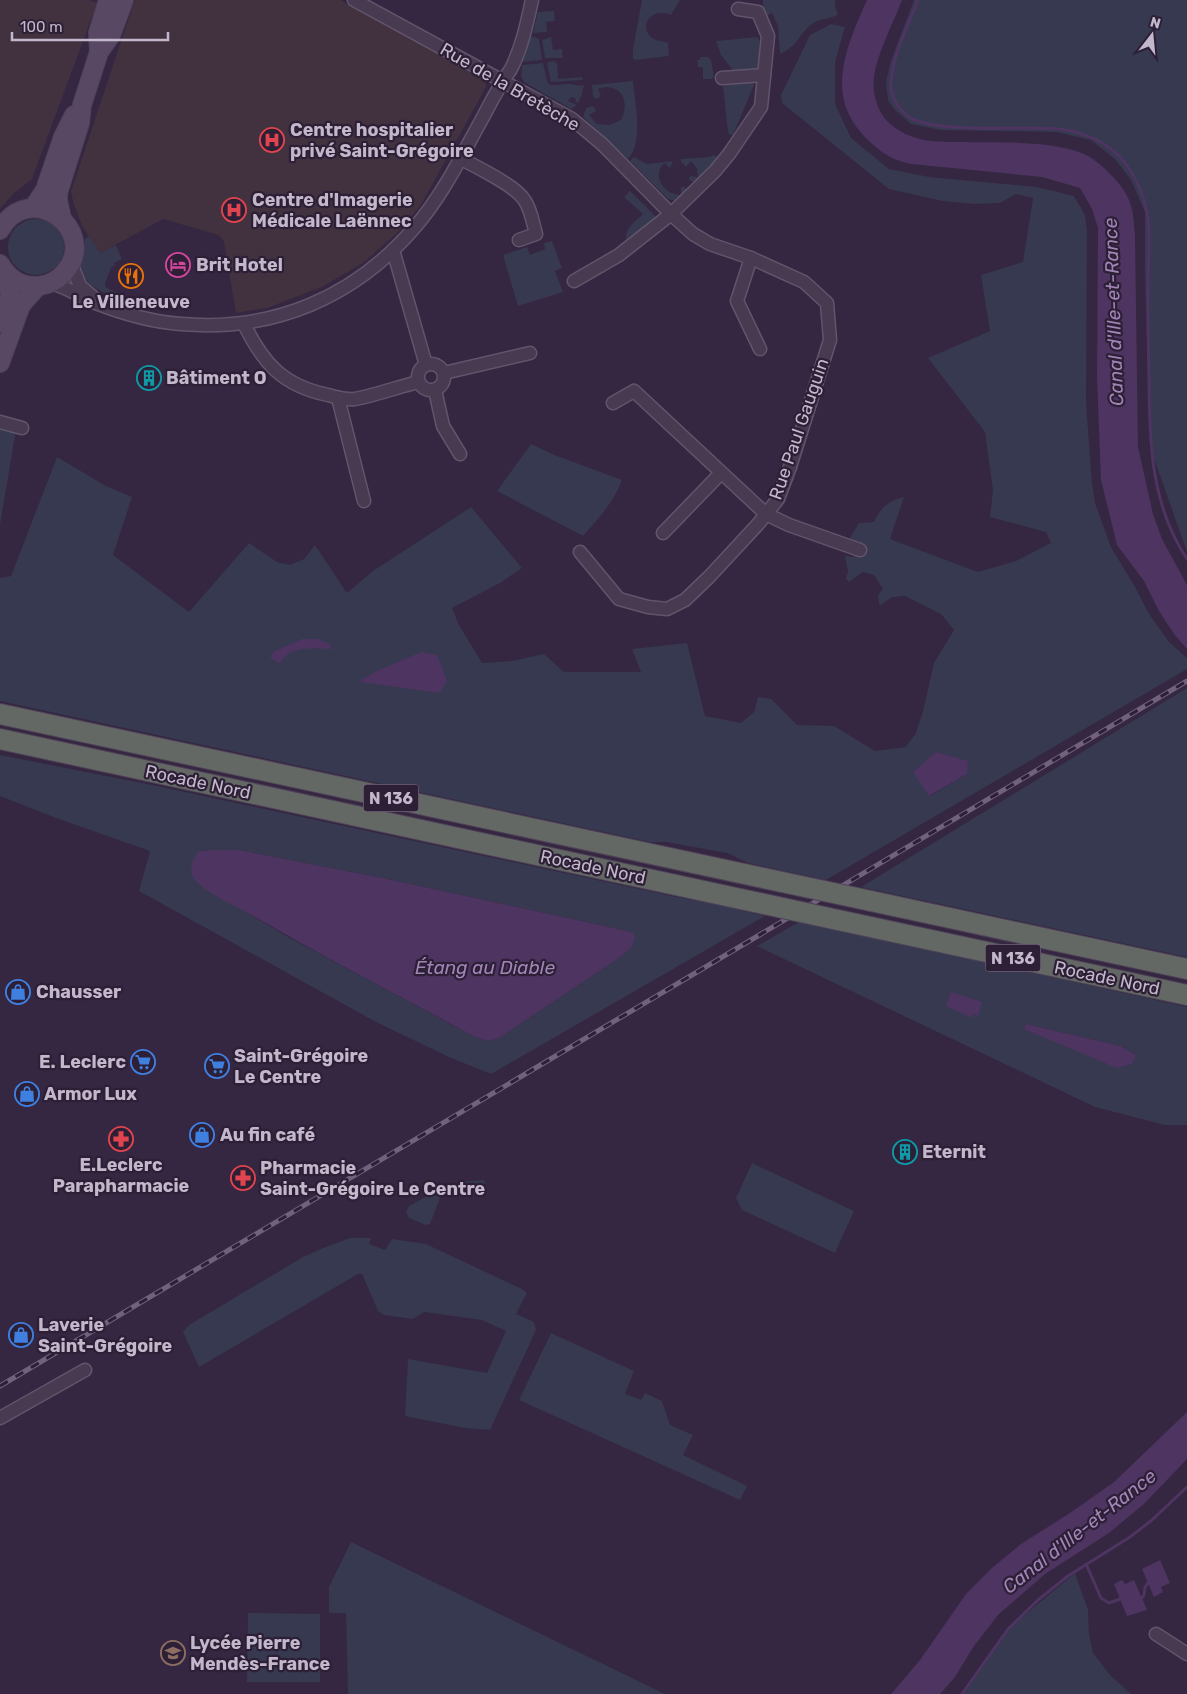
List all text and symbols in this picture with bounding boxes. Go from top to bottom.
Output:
scale bar [12,10,169,42]
north arrow [1127,10,1177,60]
text: N [1148,13,1163,33]
text: 100 m [20,18,62,36]
street label: Rue de la Bretèche [436,38,584,136]
place label: Centre hospitalier privé Saint-Grégoire [290,119,474,162]
hospital icon: Centre hospitalier privé Saint-Grégoire [259,127,285,153]
place label: Centre d'Imagerie Médicale Laënnec [252,189,413,232]
hospital icon: Centre d'Imagerie Médicale Laënnec [221,197,247,223]
water label: Canal d'Ille-et-Rance [1099,217,1128,406]
hotel icon: Brit Hotel [165,252,191,278]
place label: Brit Hotel [196,254,283,276]
restaurant icon: Le Villeneuve [118,263,144,289]
place label: Le Villeneuve [72,291,190,313]
street label: Rue Paul Gauguin [765,355,833,503]
building icon: Bâtiment O [136,365,162,391]
place label: Bâtiment O [166,367,266,389]
street label: Rocade Nord [143,760,253,804]
road number: N 136 [364,784,418,811]
street label: Rocade Nord [538,845,648,889]
road number: N 136 [986,944,1040,971]
water label: Étang au Diable [415,956,555,979]
street label: Rocade Nord [1052,956,1162,1000]
shop icon: Chausser [5,979,31,1005]
place label: Chausser [36,981,121,1003]
place label: Saint-Grégoire Le Centre [234,1045,368,1088]
supermarket icon: E. Leclerc [130,1049,156,1075]
place label: E. Leclerc [39,1051,126,1073]
supermarket icon: Saint-Grégoire Le Centre [204,1053,230,1079]
shop icon: Armor Lux [14,1081,40,1107]
place label: Armor Lux [44,1083,137,1105]
shop icon: Au fin café [189,1122,215,1148]
place label: Au fin café [220,1124,315,1146]
pharmacy icon: E.Leclerc Parapharmacie [108,1126,134,1152]
building icon: Eternit [892,1139,918,1165]
place label: Eternit [922,1141,986,1163]
place label: E.Leclerc Parapharmacie [53,1154,190,1197]
place label: Pharmacie Saint-Grégoire Le Centre [260,1157,485,1200]
pharmacy icon: Pharmacie Saint-Grégoire Le Centre [230,1165,256,1191]
place label: Laverie Saint-Grégoire [38,1314,172,1357]
shop icon: Laverie Saint-Grégoire [8,1322,34,1348]
water label: Canal d'Ille-et-Rance [998,1464,1161,1598]
place label: Lycée Pierre Mendès-France [190,1632,330,1675]
school or university icon: Lycée Pierre Mendès-France [160,1640,186,1666]

